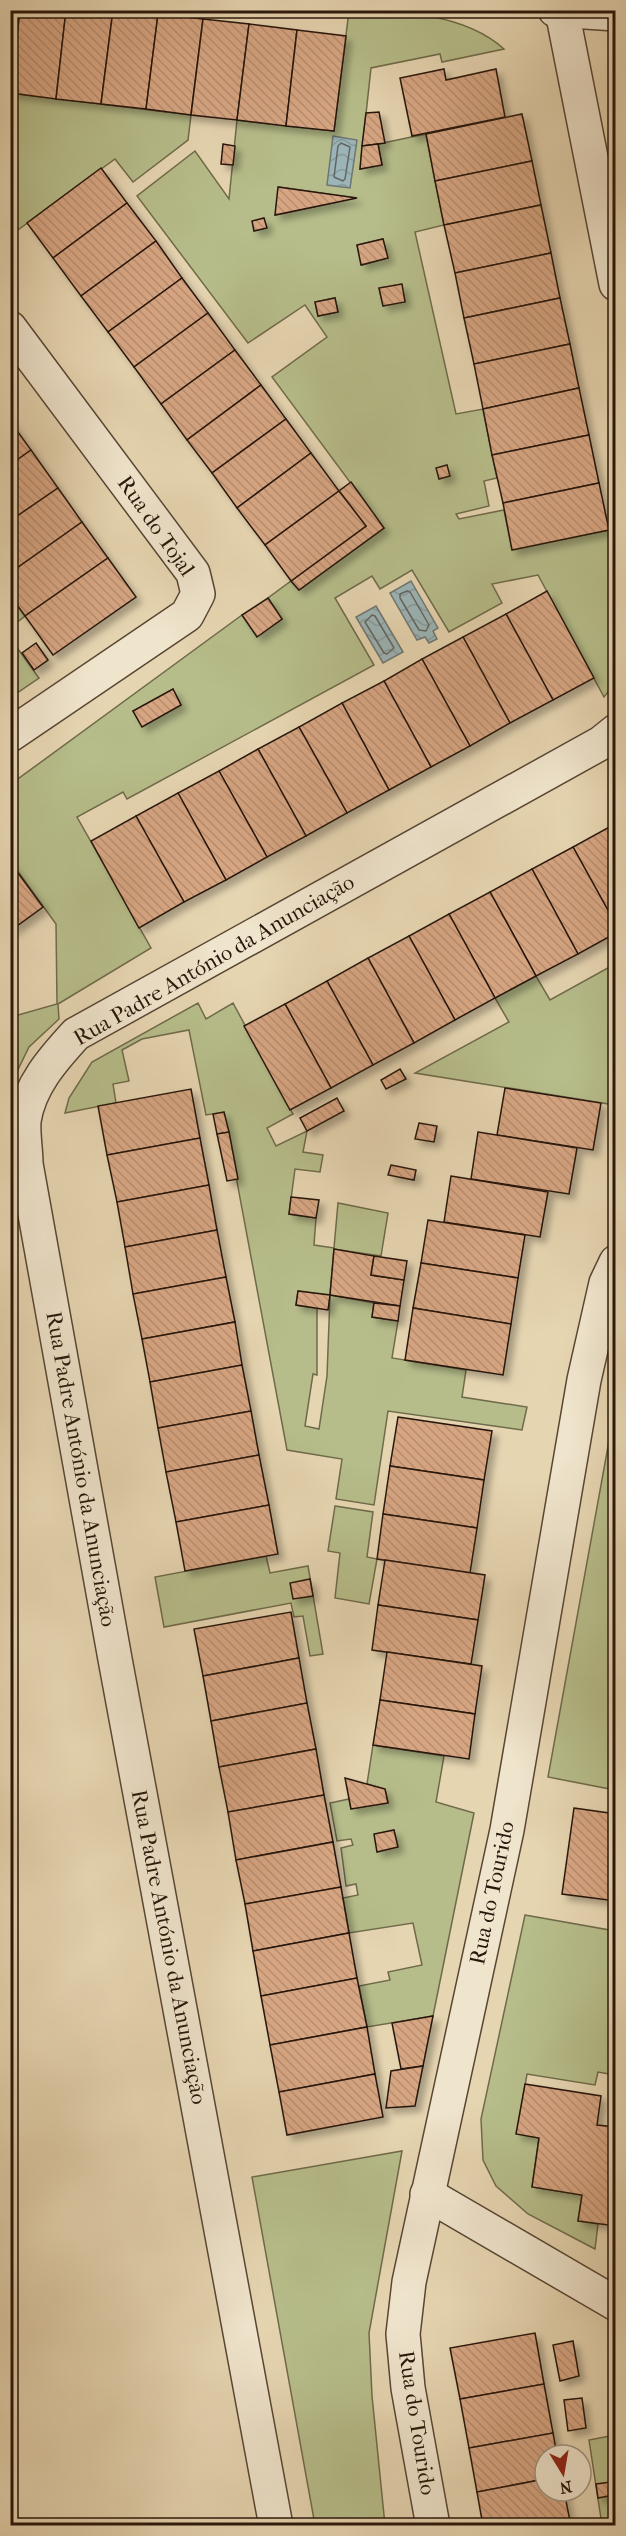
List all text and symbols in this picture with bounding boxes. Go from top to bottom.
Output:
street label: Rua do Tojal [112,471,200,581]
street label: Rua Padre António da Anunciação [69,869,359,1051]
street label: Rua Padre António da Anunciação [40,1309,122,1629]
street label: Rua Padre António da Anunciação [126,1788,212,2106]
street label: Rua do Tourido [464,1819,520,1967]
street label: Rua do Tourido [393,2349,441,2497]
north arrow [533,2443,593,2503]
text: N [557,2477,574,2498]

